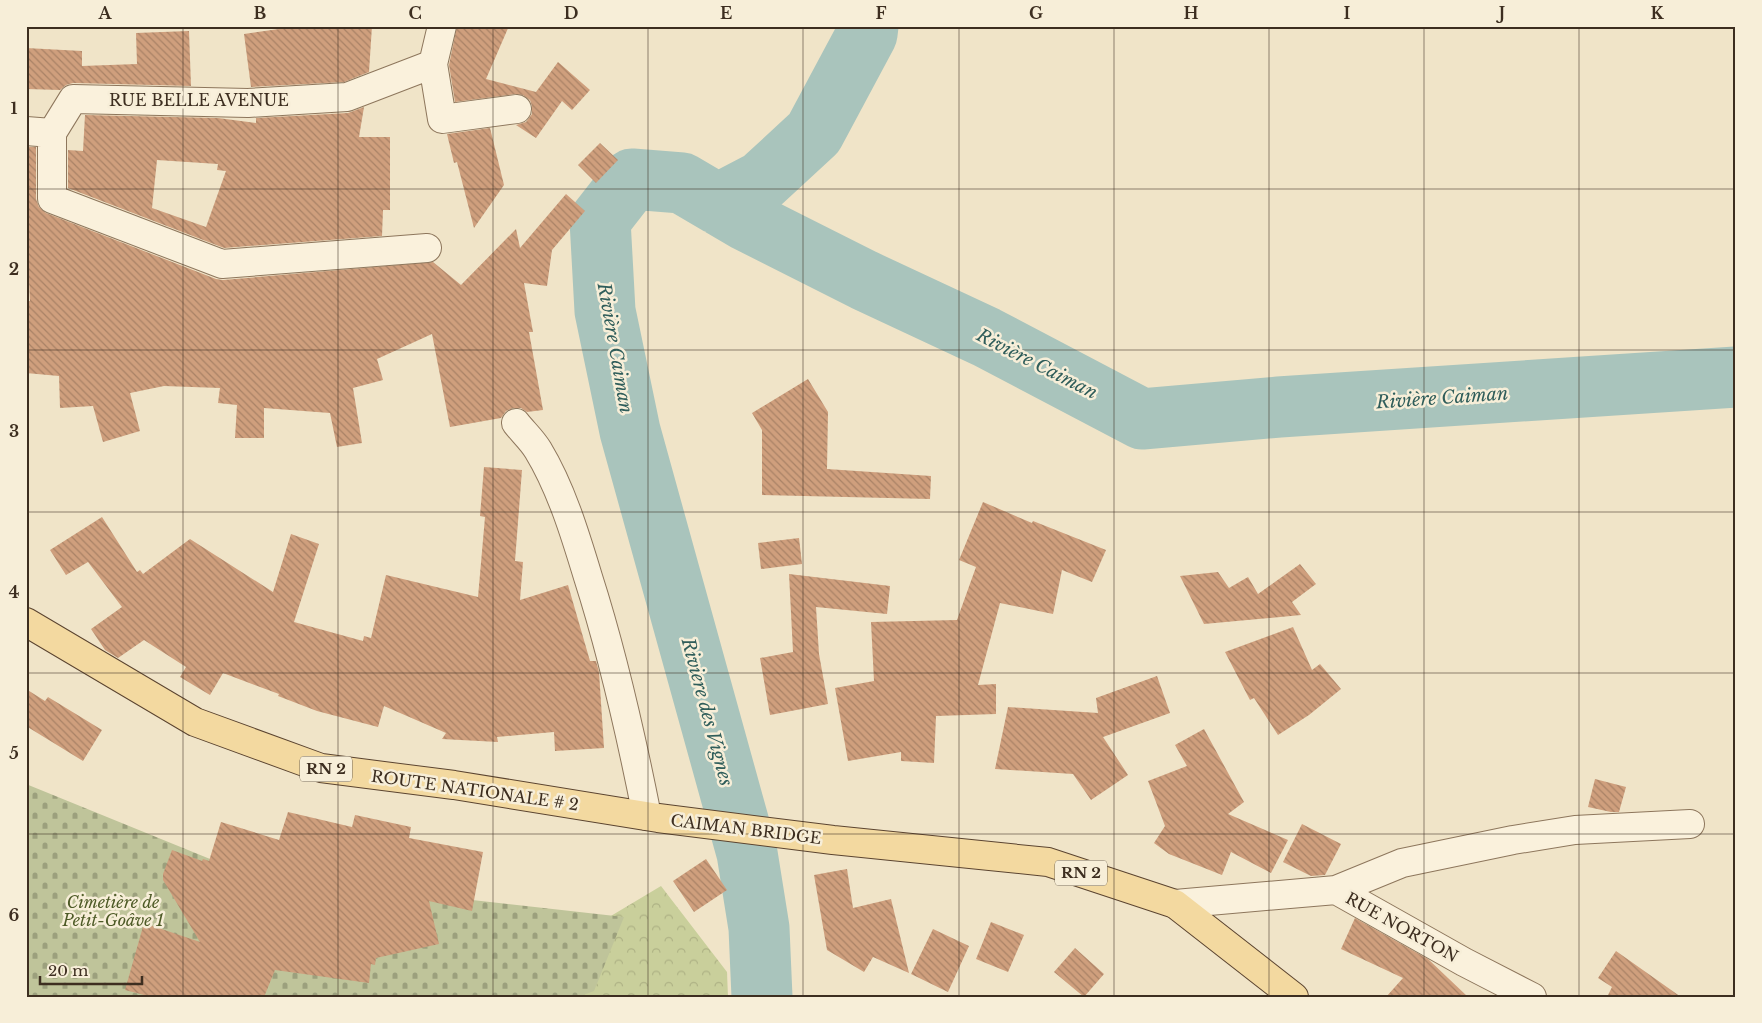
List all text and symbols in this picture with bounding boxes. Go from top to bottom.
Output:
text: A [98,3,113,23]
text: B [254,3,267,23]
text: C [408,3,422,23]
text: D [564,3,578,23]
text: E [720,3,732,23]
text: F [875,3,887,23]
text: G [1029,3,1043,23]
text: H [1183,3,1199,23]
text: I [1344,3,1351,23]
text: J [1496,3,1505,23]
text: K [1650,3,1664,23]
street label: RUE BELLE AVENUE [109,90,289,110]
text: 1 [11,98,18,118]
text: 2 [9,259,19,279]
water label: Rivière Caiman [593,280,637,415]
water label: Rivière Caiman [972,324,1101,404]
water label: Rivière Caiman [1374,382,1509,414]
text: 3 [9,421,19,441]
text: 4 [9,582,19,602]
water label: Riviere des Vignes [676,635,737,788]
text: 5 [9,743,19,763]
road number: RN 2 [300,756,352,782]
street label: ROUTE NATIONALE # 2 [370,766,580,814]
street label: CAIMAN BRIDGE [669,810,823,848]
road number: RN 2 [1055,860,1107,886]
street label: RUE NORTON [1342,888,1462,966]
park label: Cimetière de Petit-Goâve 1 [61,892,164,930]
text: 6 [9,905,20,925]
scale bar [40,953,142,985]
text: 20 m [48,961,88,980]

